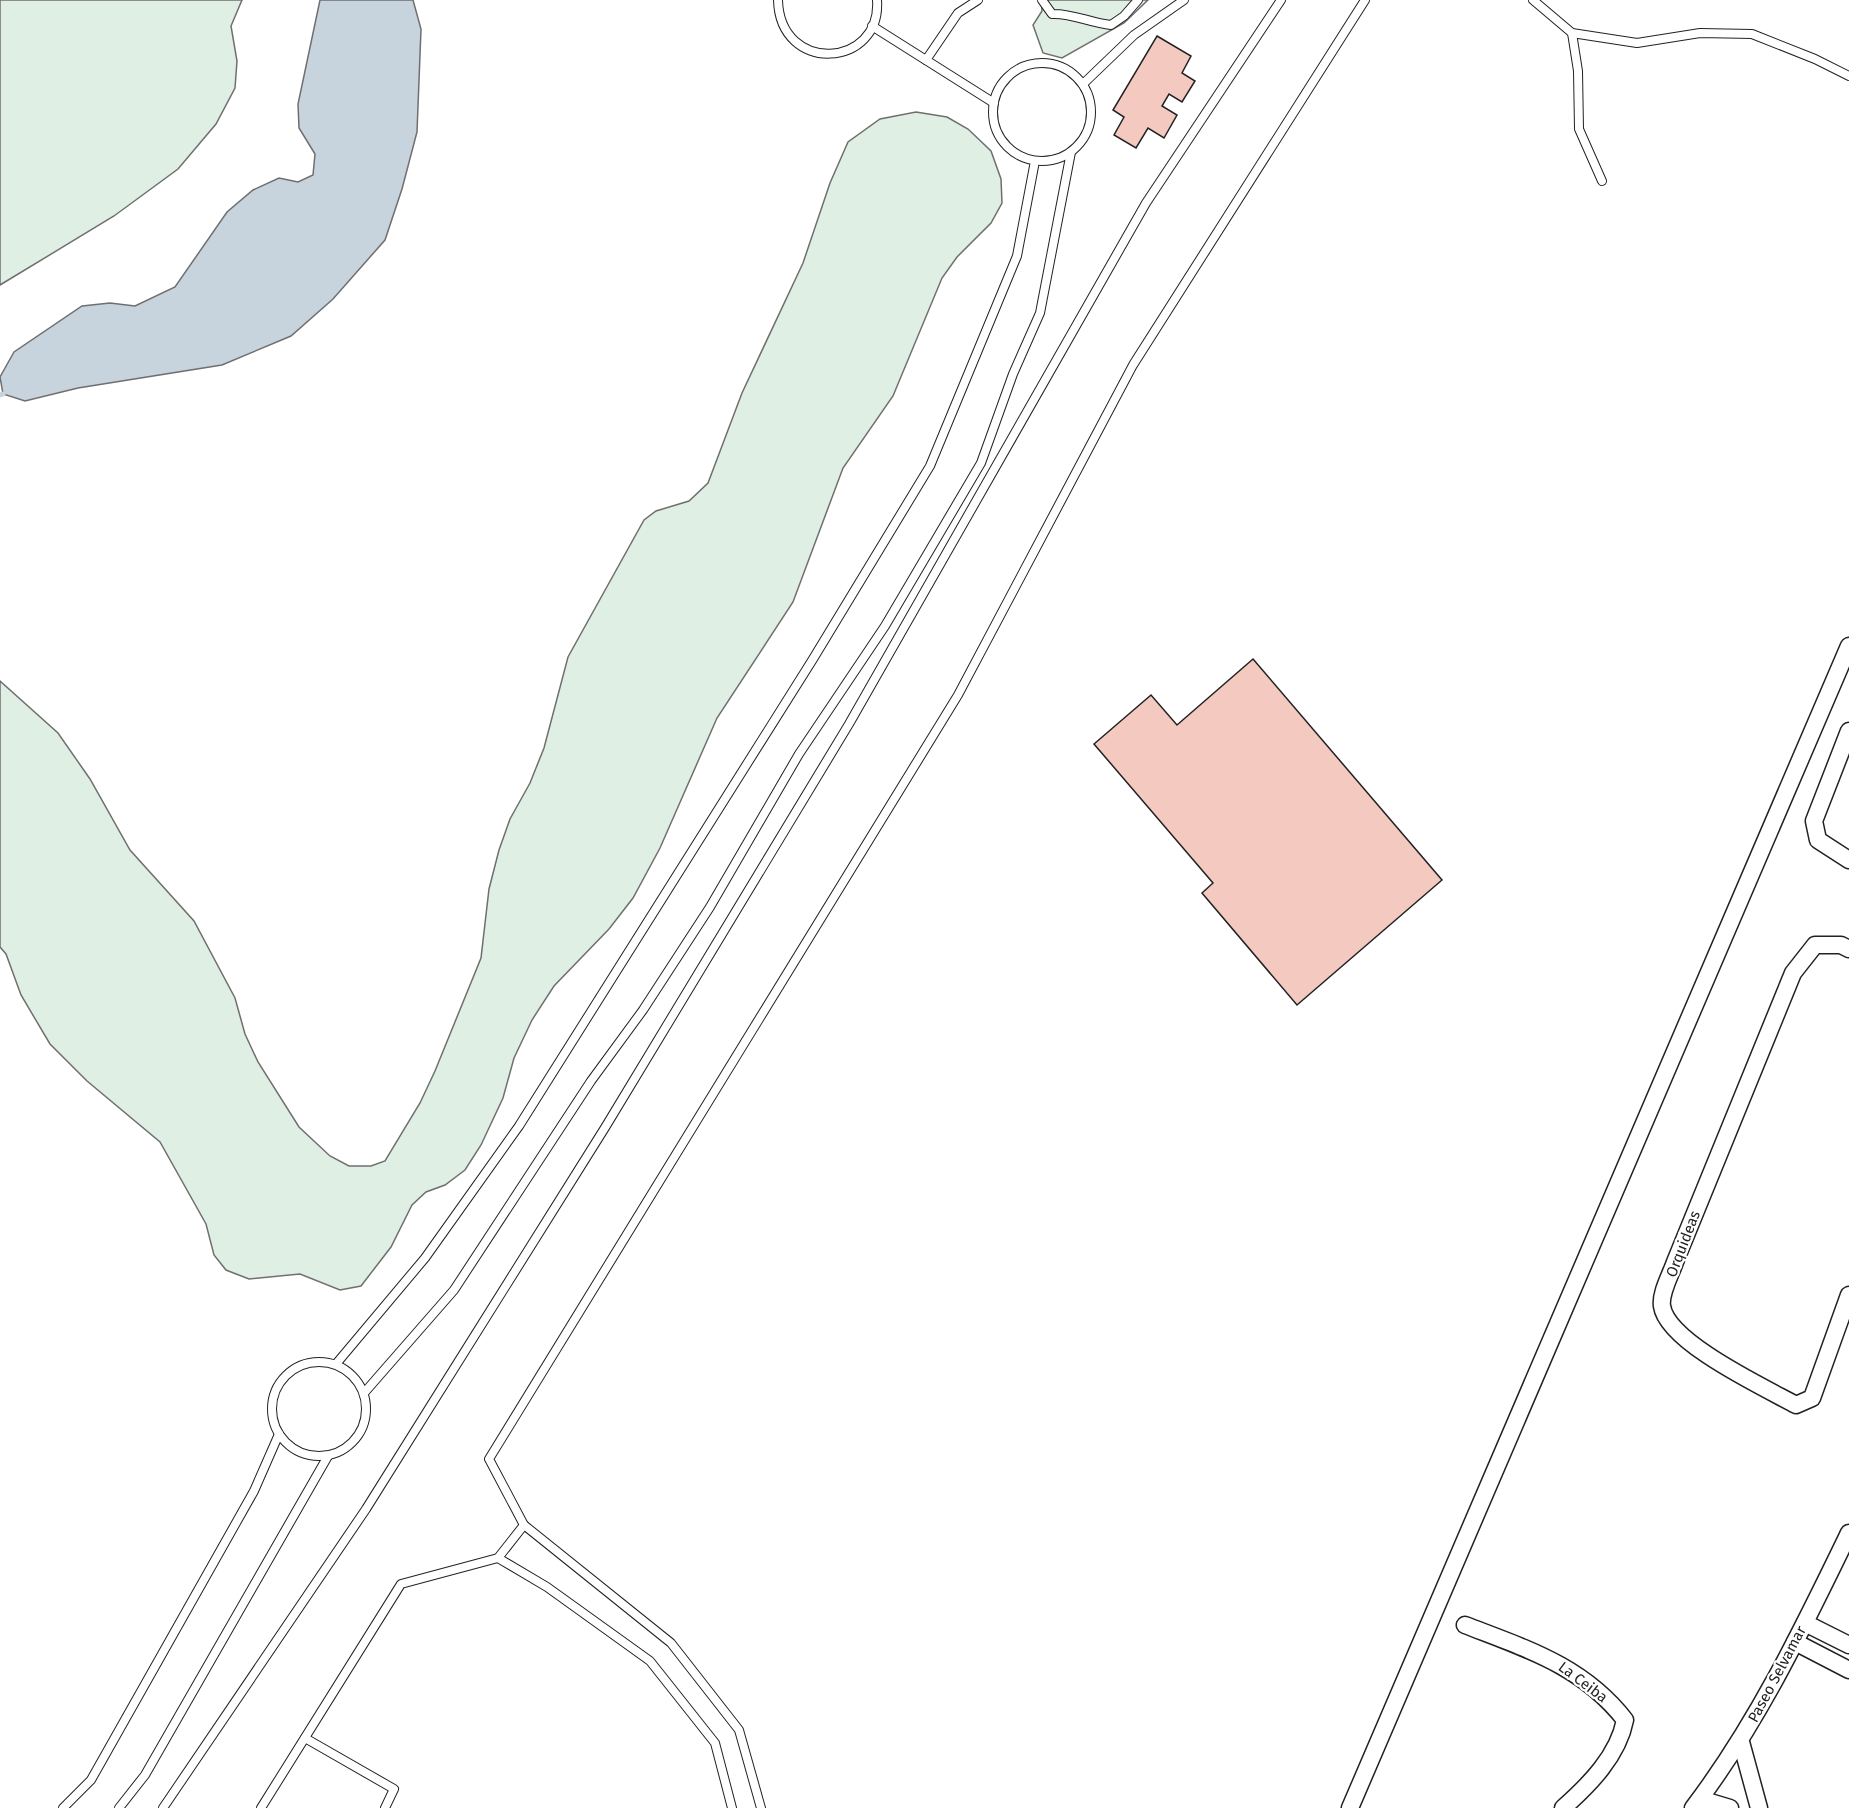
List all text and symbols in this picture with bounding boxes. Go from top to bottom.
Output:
street label: Orquideas [1662,1208,1704,1280]
street label: Paseo Selvamar [1744,1623,1810,1725]
street label: La Ceiba [1555,1658,1611,1706]

